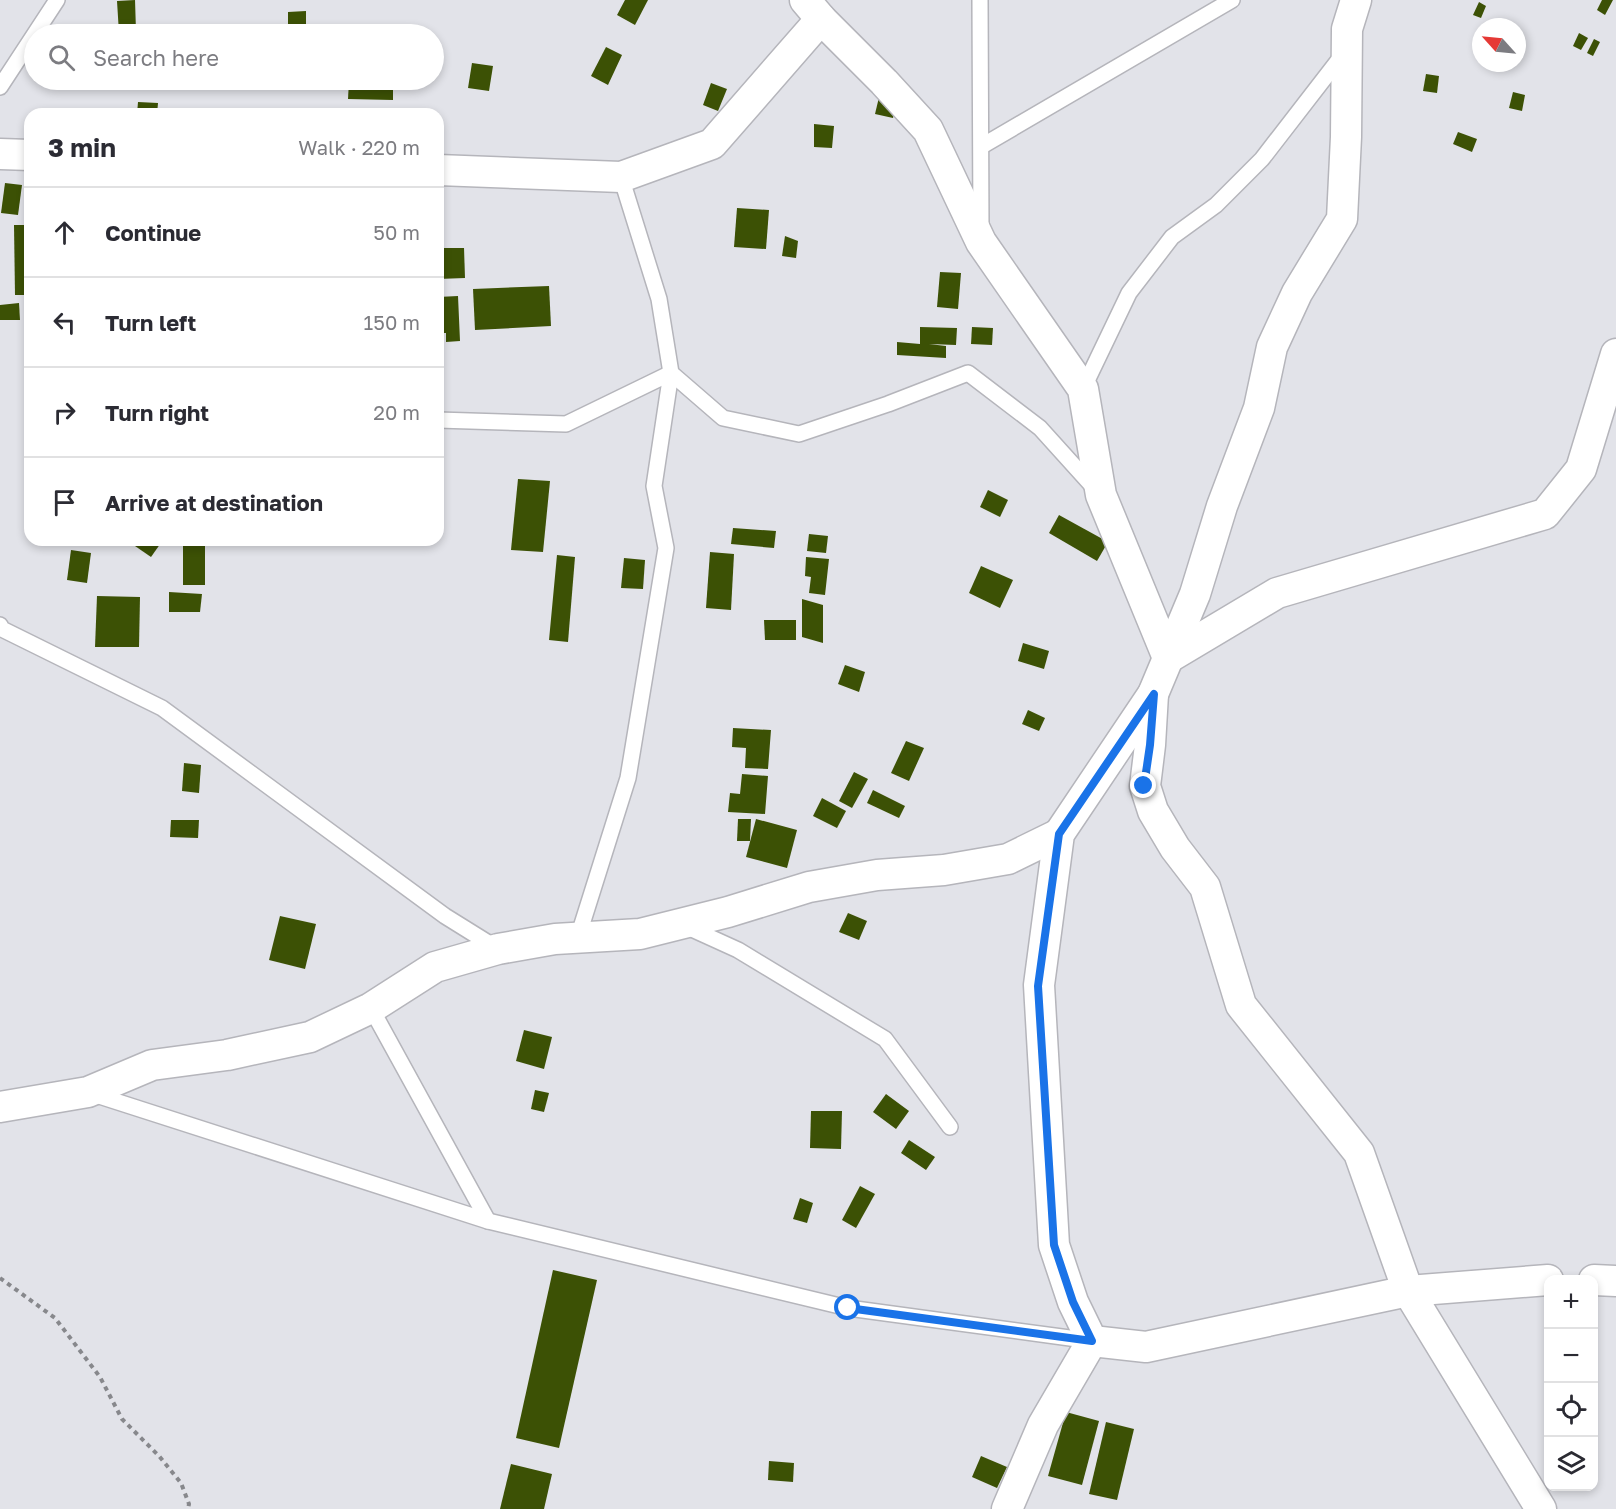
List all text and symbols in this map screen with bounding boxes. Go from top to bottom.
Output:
north arrow [1472,18,1526,72]
search box [24,24,444,90]
icon: search [45,41,78,74]
text: Search here [93,44,219,71]
text: 3 min [48,132,116,163]
text: Walk · 220 m [298,135,420,159]
icon: ahead [48,216,81,249]
text: Continue [105,219,201,246]
text: 50 m [373,220,420,244]
icon: left [48,306,81,339]
text: Turn left [105,309,196,336]
text: 150 m [364,310,420,334]
icon: right [48,396,81,429]
text: Turn right [105,399,209,426]
text: 20 m [373,400,420,424]
icon: arrive [48,486,81,519]
text: Arrive at destination [105,489,323,516]
route end [1130,772,1156,798]
map controls [1544,1275,1598,1491]
button: + [1544,1275,1598,1329]
route start [834,1294,860,1320]
button: − [1544,1329,1598,1383]
button: locate [1544,1383,1598,1437]
button: layers [1544,1437,1598,1491]

